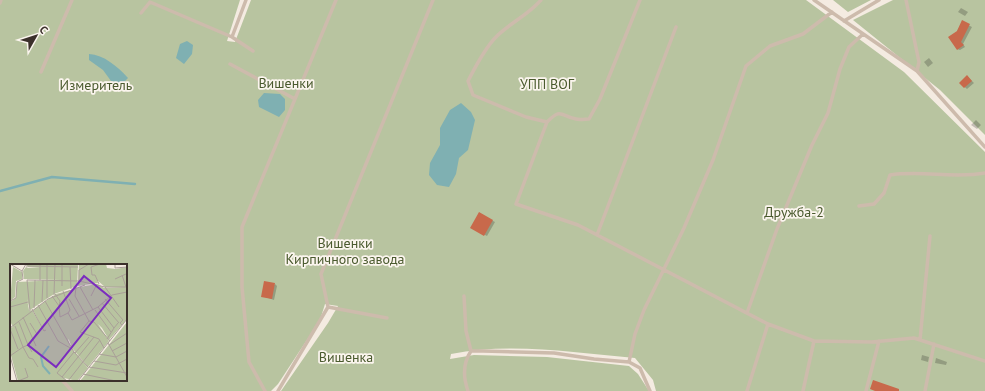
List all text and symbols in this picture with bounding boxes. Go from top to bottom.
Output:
north arrow [16,16,56,56]
text: С [36,23,51,37]
park label: Вишенки [258,74,314,92]
park label: УПП ВОГ [520,75,575,93]
park label: Измеритель [60,76,133,94]
park label: Дружба-2 [764,203,824,221]
park label: Вишенки Кирпичного завода [285,234,405,268]
inset map [10,264,127,381]
park label: Вишенка [319,348,373,366]

